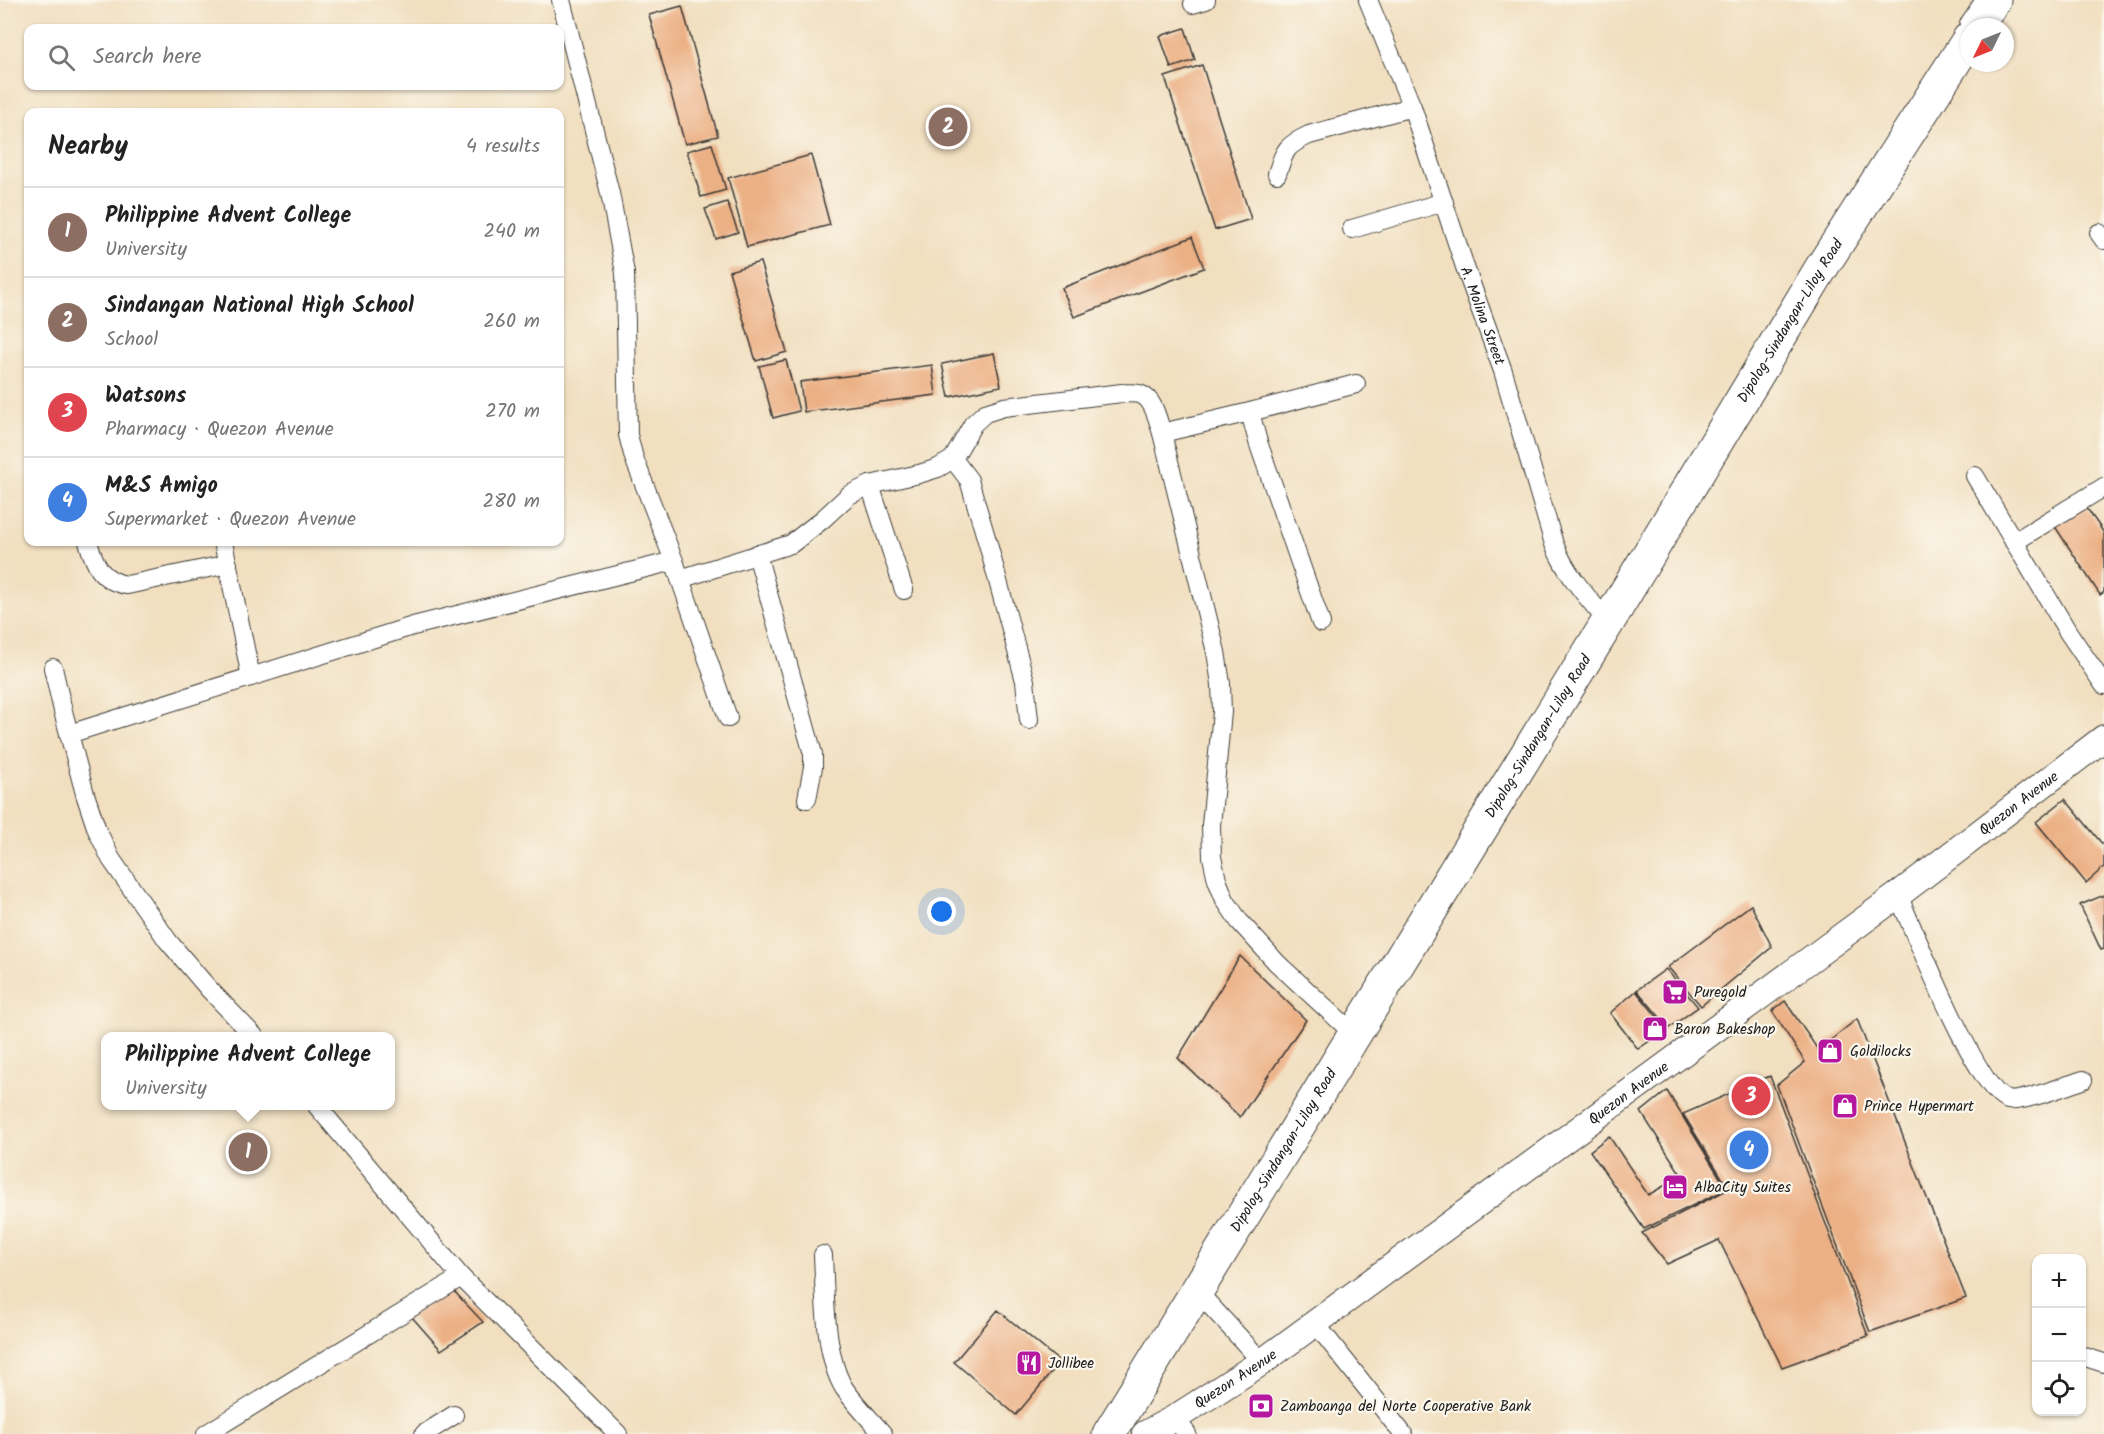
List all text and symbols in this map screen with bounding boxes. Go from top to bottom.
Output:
north arrow [1960,18,2014,72]
search box [24,24,564,90]
text: Search here [93,40,201,75]
icon: search [45,41,78,74]
pin: 2 [928,104,968,150]
text: Nearby [48,126,128,168]
text: 4 results [466,131,540,163]
text: Philippine Advent College [105,199,351,234]
text: 1 [64,216,71,248]
text: 240 m [483,216,540,248]
text: University [105,234,187,266]
street label: Dipolog-Sindangan-Liloy Road [1732,234,1850,408]
street label: A. Molina Street [1453,263,1511,369]
text: Sindangan National High School [105,289,414,324]
text: 2 [62,306,73,338]
text: 260 m [483,306,540,338]
text: School [105,324,158,356]
text: Watsons [105,379,186,414]
text: 3 [62,396,73,428]
text: 270 m [485,396,540,428]
text: Pharmacy · Quezon Avenue [105,414,334,446]
text: M&S Amigo [105,469,218,504]
text: 4 [62,486,73,518]
text: 280 m [482,486,540,518]
text: Supermarket · Quezon Avenue [105,504,356,536]
street label: Dipolog-Sindangan-Liloy Road [1479,650,1598,823]
street label: Quezon Avenue [1974,765,2064,842]
your location [927,897,956,926]
supermarket icon: Puregold [1660,977,1690,1007]
place label: Puregold [1694,981,1747,1005]
shop icon: Baron Bakeshop [1640,1014,1670,1044]
place label: Baron Bakeshop [1674,1018,1775,1042]
popup [101,1032,395,1110]
shop icon: Goldilocks [1815,1036,1845,1066]
text: Philippine Advent College [125,1038,371,1073]
place label: Goldilocks [1850,1040,1912,1064]
street label: Quezon Avenue [1583,1056,1675,1132]
street label: Dipolog-Sindangan-Liloy Road [1225,1064,1344,1237]
text: University [125,1073,207,1105]
pin: 3 [1732,1074,1770,1118]
shop icon: Prince Hypermart [1830,1091,1860,1121]
place label: Prince Hypermart [1864,1095,1974,1119]
pin: 4 [1730,1128,1768,1172]
pin: 1 [228,1130,268,1174]
hotel icon: AlbaCity Suites [1660,1172,1690,1202]
place label: AlbaCity Suites [1694,1176,1791,1200]
map controls [2032,1254,2086,1416]
button: + [2032,1254,2086,1308]
button: − [2032,1308,2086,1362]
street label: Quezon Avenue [1190,1343,1283,1416]
restaurant icon: Jollibee [1014,1348,1044,1378]
place label: Jollibee [1048,1352,1094,1376]
button: locate [2032,1362,2086,1416]
bank icon: Zamboanga del Norte Cooperative Bank [1246,1391,1276,1421]
place label: Zamboanga del Norte Cooperative Bank [1280,1395,1532,1419]

